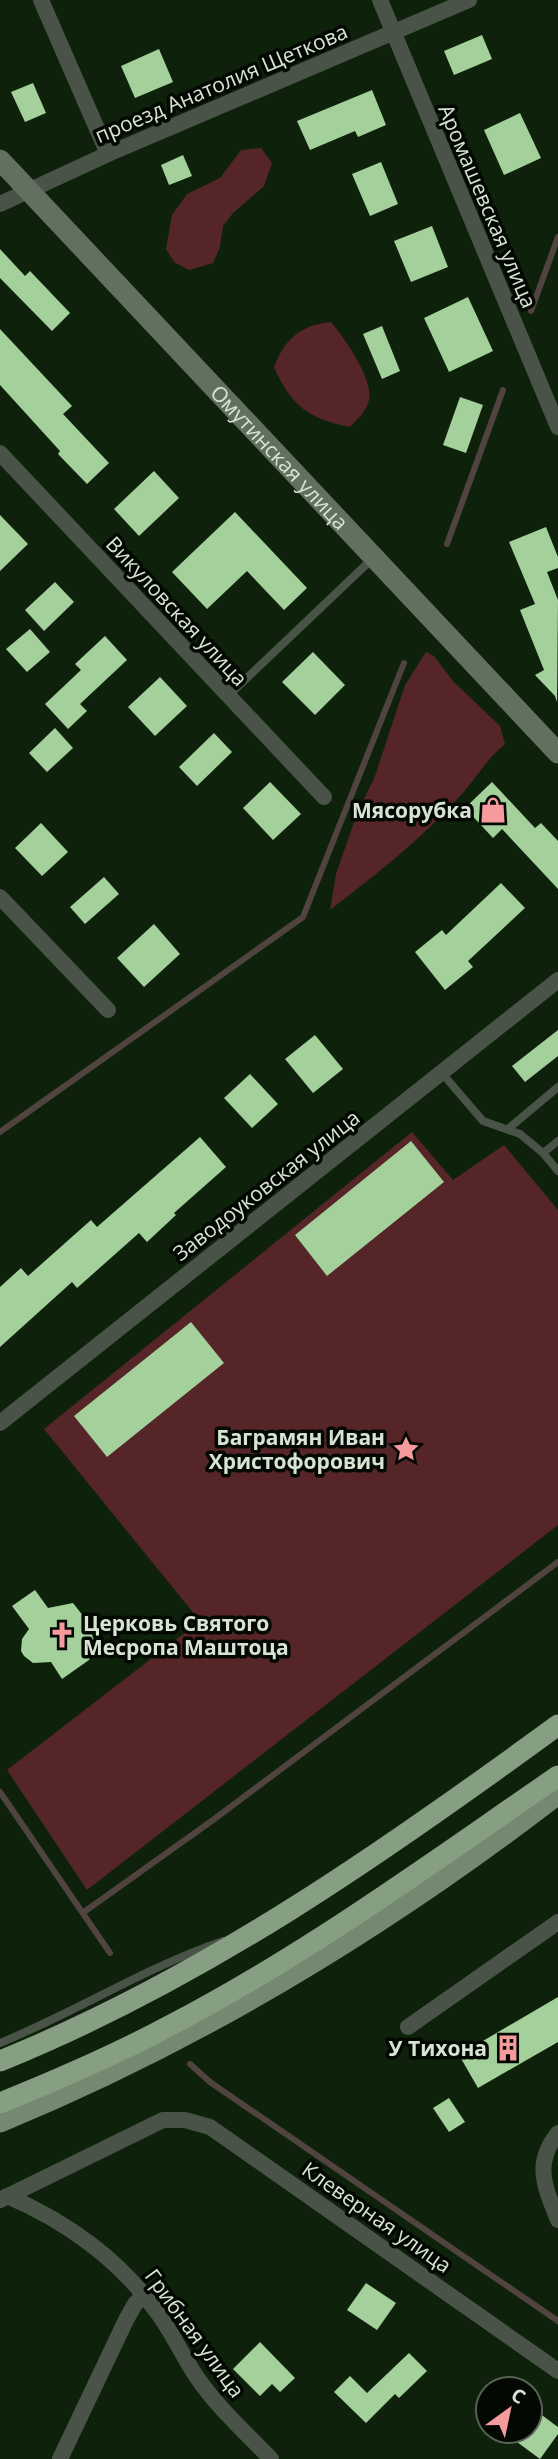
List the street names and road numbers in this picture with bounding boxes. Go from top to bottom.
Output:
street label: проезд Анатолия Щеткова [90,17,352,149]
street label: Аромашевская улица [432,100,544,312]
street label: Омутинская улица [205,379,355,536]
street label: Викуловская улица [100,530,254,692]
street label: Заводоуковская улица [167,1103,365,1267]
street label: Клеверная улица [297,2155,457,2279]
street label: Грибная улица [139,2263,251,2403]

